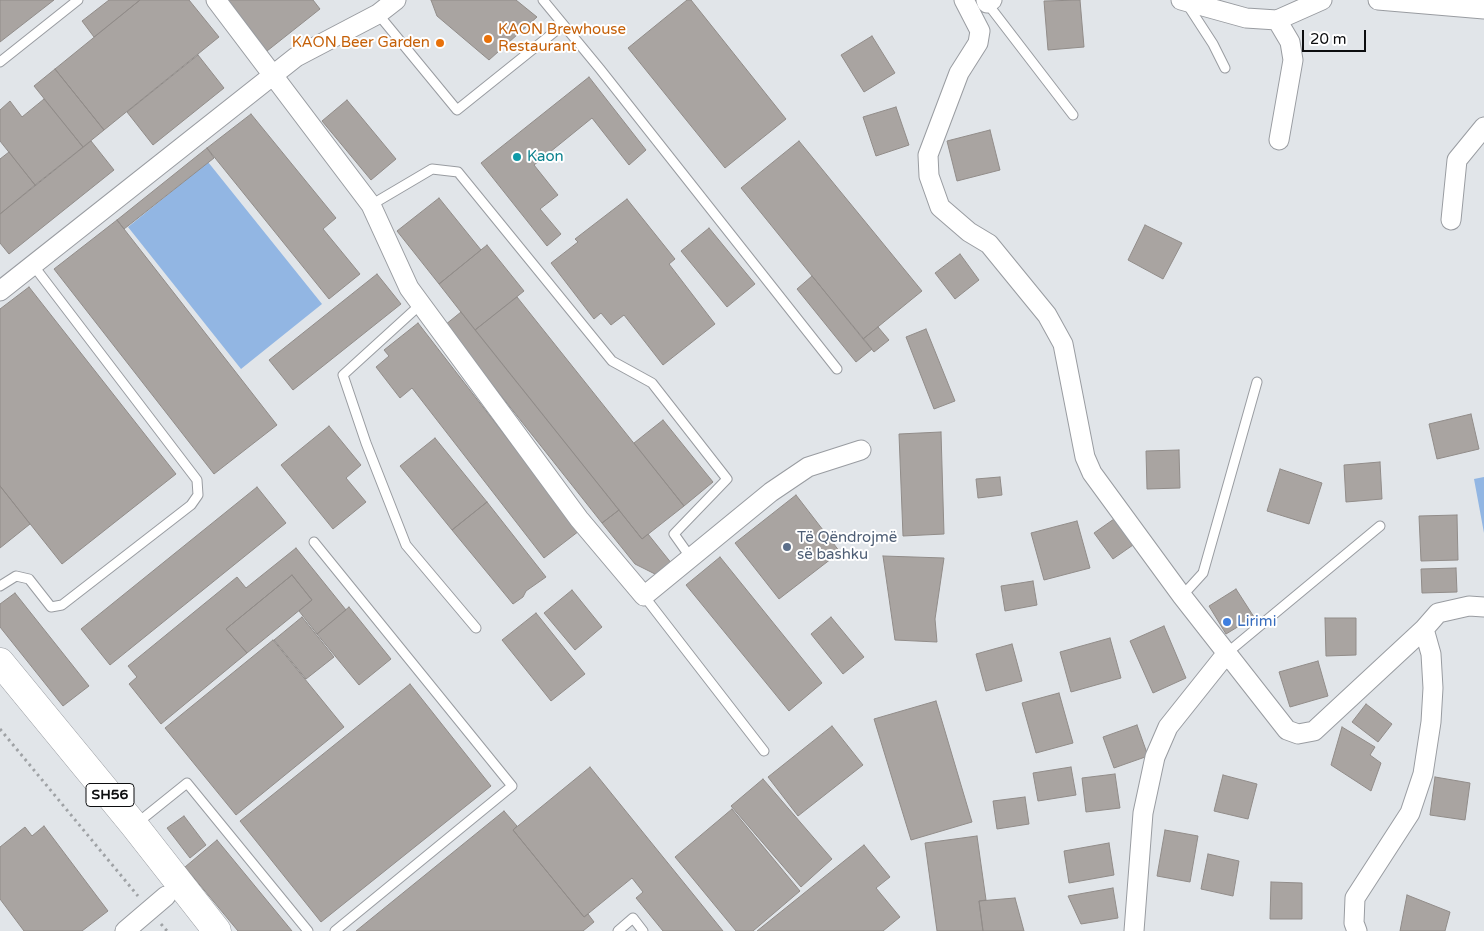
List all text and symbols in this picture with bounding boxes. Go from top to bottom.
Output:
scale bar [1304,20,1368,52]
place label: KAON Brewhouse Restaurant [498,21,626,56]
text: 20 m [1310,30,1347,48]
marker: KAON Brewhouse Restaurant [482,33,494,45]
place label: KAON Beer Garden [292,34,430,52]
marker: KAON Beer Garden [434,37,446,49]
place label: Kaon [527,148,564,166]
marker: Kaon [511,151,523,163]
place label: Të Qëndrojmë së bashku [797,529,897,564]
marker: Të Qëndrojmë së bashku [781,541,793,553]
place label: Lirimi [1237,613,1276,631]
marker: Lirimi [1221,616,1233,628]
road number: SH56 [86,784,134,806]

